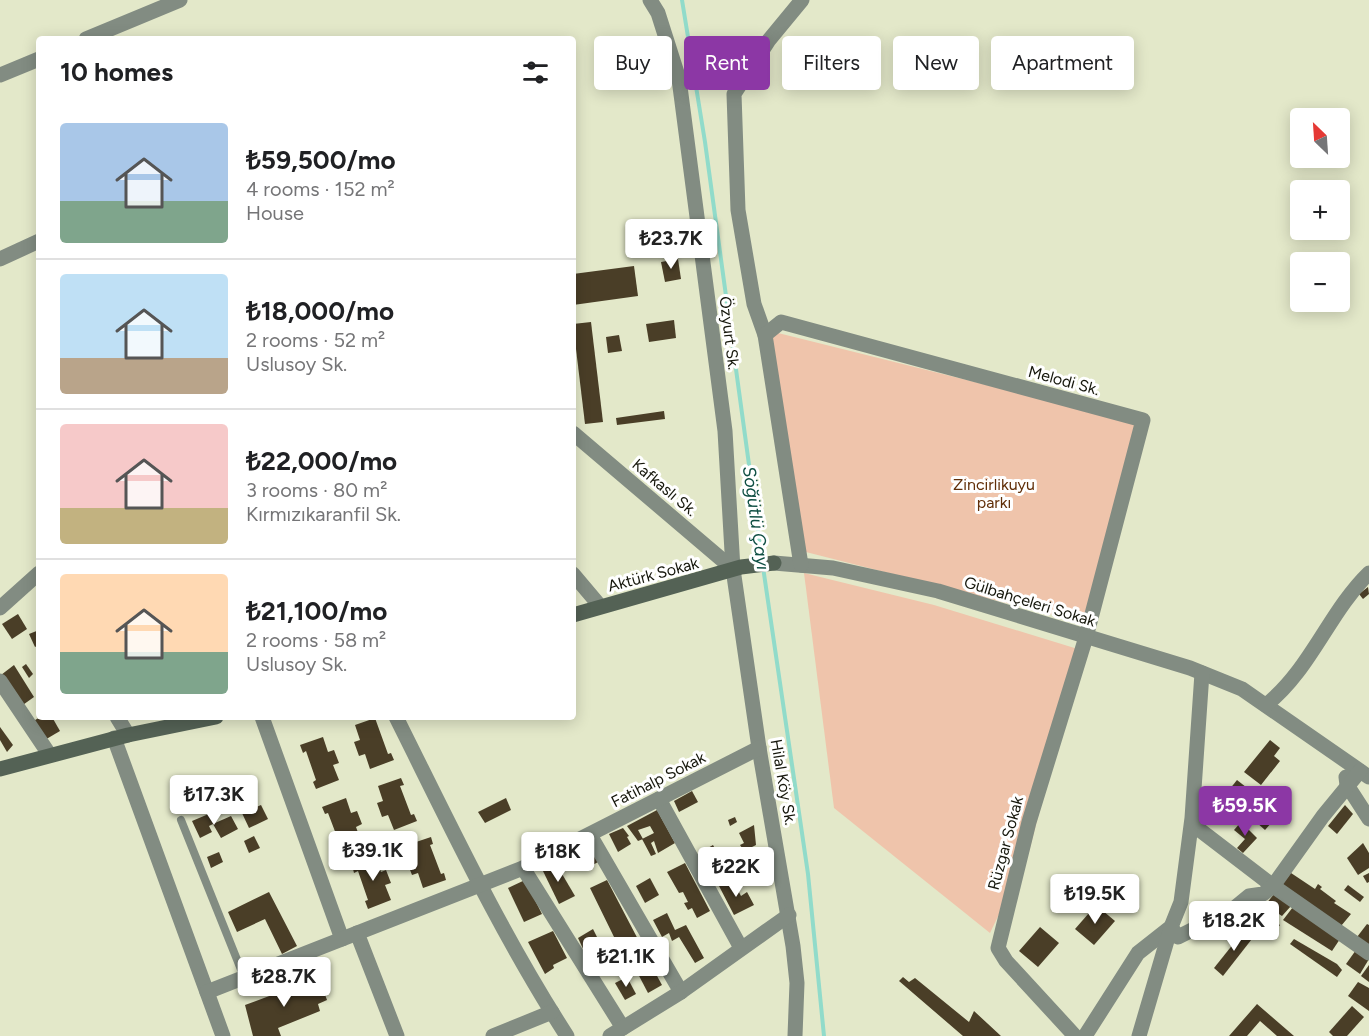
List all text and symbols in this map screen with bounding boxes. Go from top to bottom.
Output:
chip: Buy [594,36,672,90]
chip: Rent [684,36,770,90]
chip: Filters [782,36,881,90]
chip: New [893,36,979,90]
chip: Apartment [991,36,1134,90]
text: 10 homes [60,56,173,88]
icon: filters [519,56,552,89]
north arrow [1290,108,1350,168]
map controls [1290,108,1350,312]
text: ₺59,500/mo [246,144,396,176]
icon: home [108,147,180,219]
text: 4 rooms · 152 m² [246,177,395,201]
button: + [1290,180,1350,240]
text: House [246,201,304,225]
pin: ₺23.7K [622,219,720,270]
text: ₺23.7K [639,226,703,250]
button: − [1290,252,1350,312]
text: ₺18,000/mo [246,295,394,327]
street label: Özyurt Sk. [716,295,743,371]
icon: home [108,298,180,370]
text: 2 rooms · 52 m² [246,328,385,352]
text: Uslusoy Sk. [246,352,347,376]
street label: Melodi Sk. [1026,362,1102,399]
text: ₺22,000/mo [246,445,397,477]
icon: home [108,448,180,520]
street label: Kafkaslı Sk. [628,455,701,520]
water label: Söğütlü Çayı [738,465,774,571]
park label: Zincirlikuyu parkı [953,475,1035,512]
text: 3 rooms · 80 m² [246,478,387,502]
text: Kırmızıkaranfil Sk. [246,502,401,526]
street label: Aktürk Sokak [606,553,701,596]
street label: Gülbahçeleri Sokak [962,572,1098,631]
text: ₺21,100/mo [246,595,387,627]
icon: home [108,598,180,670]
text: 2 rooms · 58 m² [246,628,386,652]
text: Uslusoy Sk. [246,652,347,676]
street label: Hilal Köy Sk. [767,738,800,827]
street label: Fatihalp Sokak [608,747,709,811]
pin: ₺17.3K [165,775,263,826]
text: ₺17.3K [184,782,244,806]
pin: ₺59.5K [1196,786,1294,837]
text: ₺59.5K [1213,793,1277,817]
street label: Rüzgar Sokak [984,794,1027,892]
pin: ₺39.1K [324,831,422,882]
pin: ₺18K [522,832,594,883]
text: ₺39.1K [343,838,403,862]
text: ₺18K [535,839,581,863]
pin: ₺22K [700,847,772,898]
text: ₺22K [712,854,760,878]
pin: ₺19.5K [1046,874,1144,925]
text: ₺19.5K [1064,881,1126,905]
pin: ₺18.2K [1185,901,1283,952]
text: ₺18.2K [1203,908,1265,932]
pin: ₺21.1K [577,937,675,988]
text: ₺21.1K [597,944,655,968]
pin: ₺28.7K [235,957,333,1008]
text: ₺28.7K [252,964,316,988]

